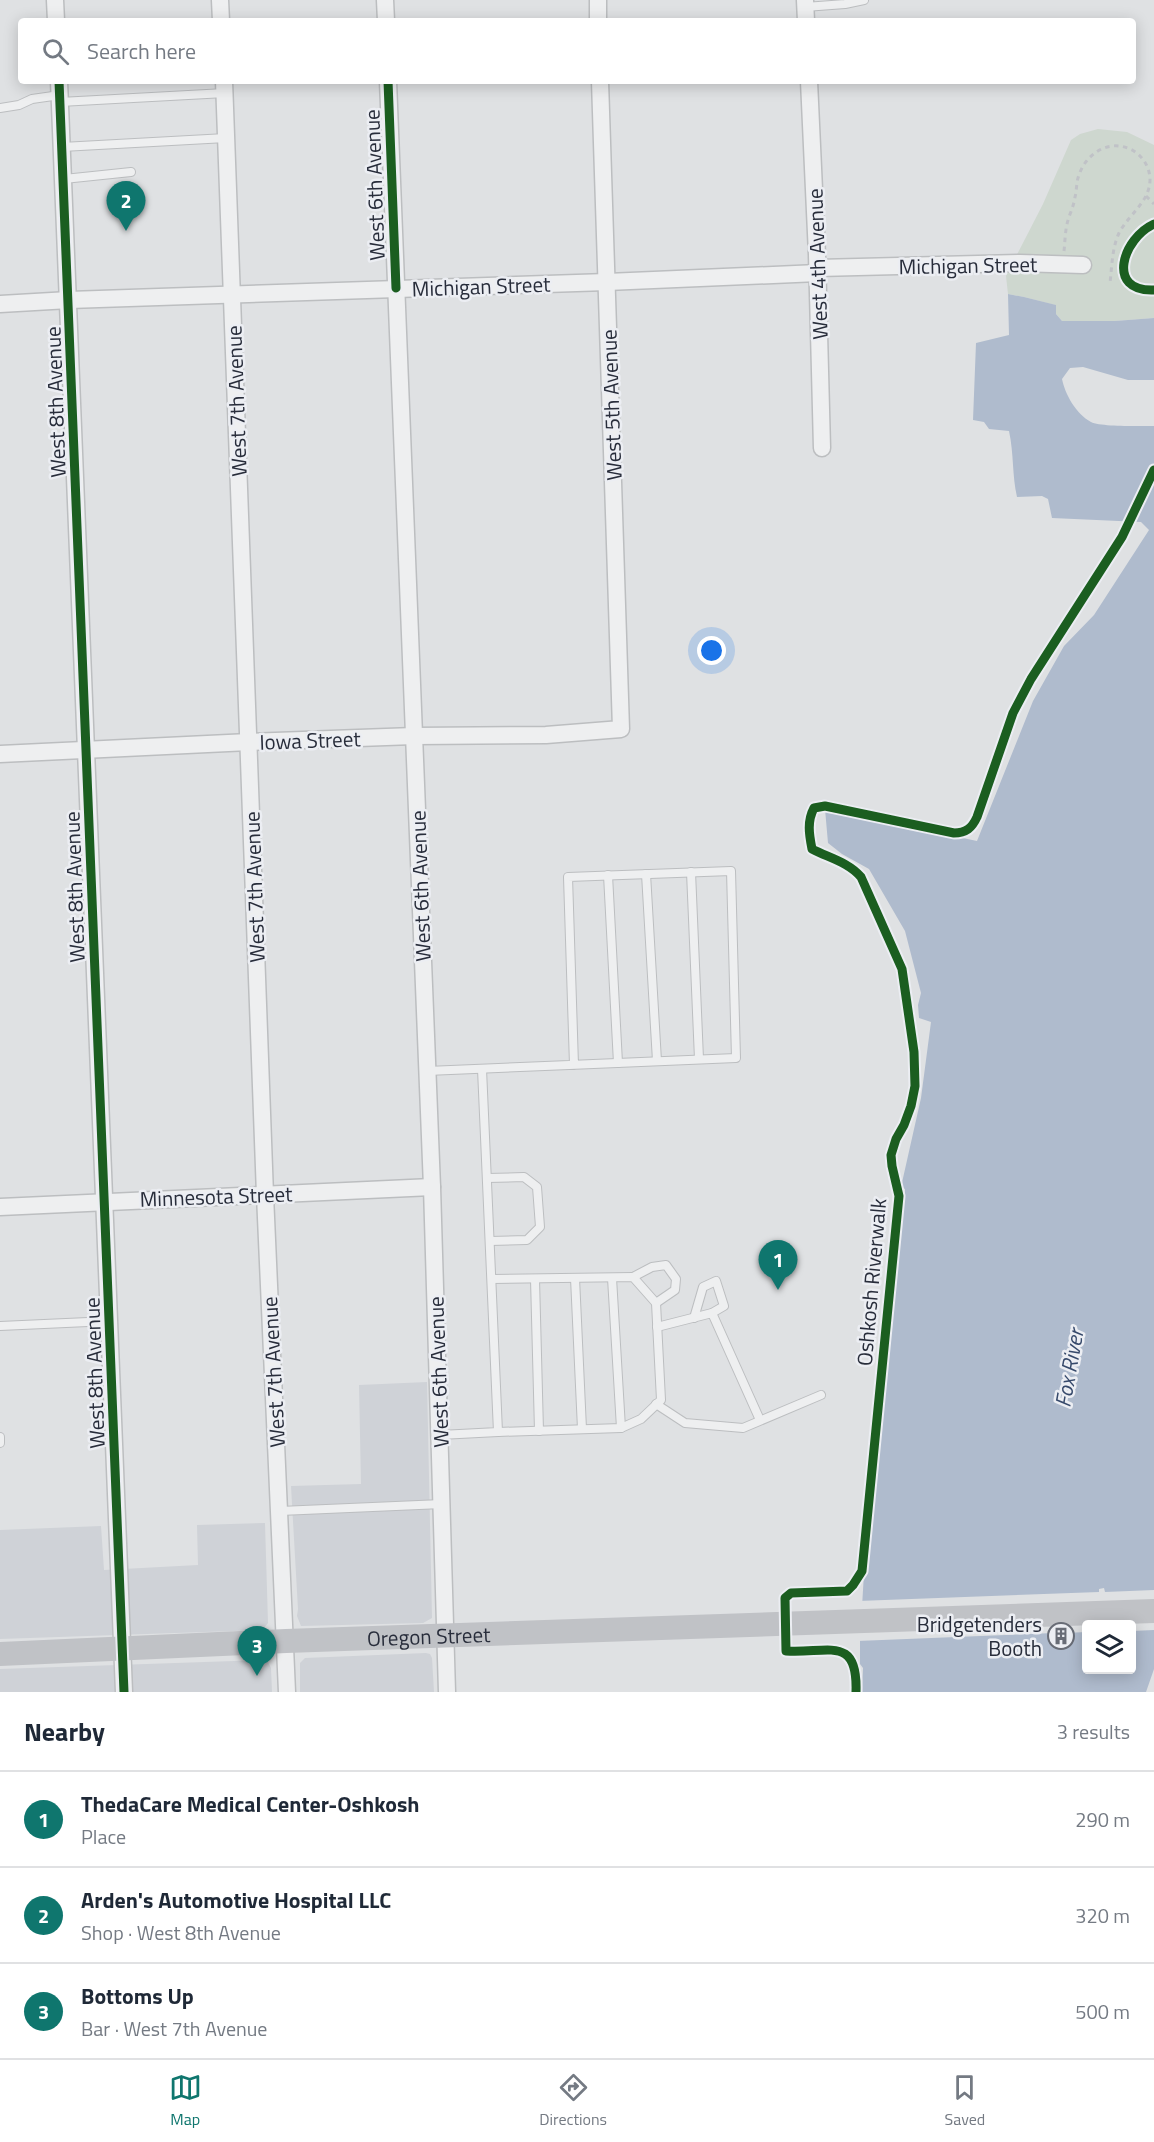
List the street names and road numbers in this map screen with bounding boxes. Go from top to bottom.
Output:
street label: West 6th Avenue [355,109,393,261]
street label: West 4th Avenue [798,188,836,340]
street label: Michigan Street [898,248,1038,282]
street label: Michigan Street [411,268,551,304]
street label: West 7th Avenue [217,325,255,477]
street label: West 8th Avenue [36,326,74,478]
street label: West 5th Avenue [592,329,630,481]
street label: Iowa Street [259,722,362,758]
street label: West 6th Avenue [401,810,439,962]
street label: West 8th Avenue [55,811,93,963]
street label: West 7th Avenue [235,811,273,963]
street label: Minnesota Street [139,1177,294,1215]
street label: Oshkosh Riverwalk [848,1197,894,1367]
street label: West 7th Avenue [253,1296,293,1448]
street label: West 6th Avenue [419,1296,457,1448]
street label: West 8th Avenue [75,1297,113,1449]
street label: Oregon Street [366,1618,492,1654]

